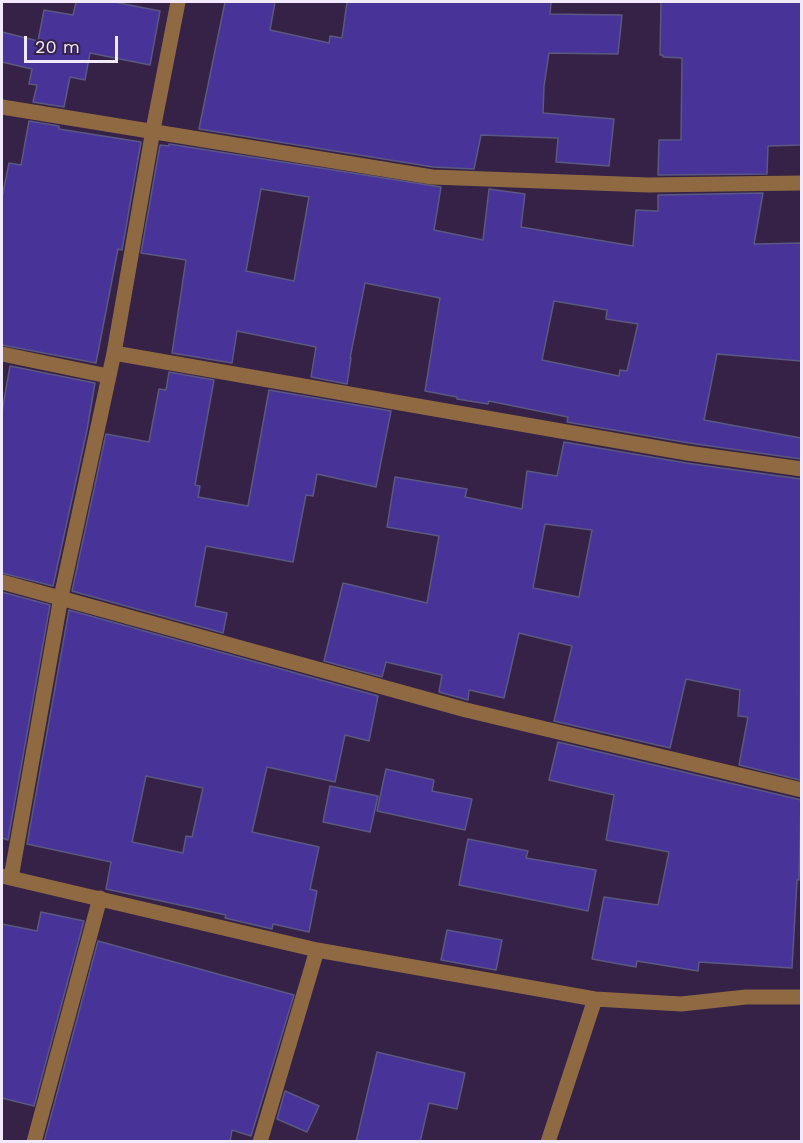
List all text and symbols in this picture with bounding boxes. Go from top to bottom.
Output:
scale bar [27,24,122,62]
text: 20 m [35,36,80,57]

